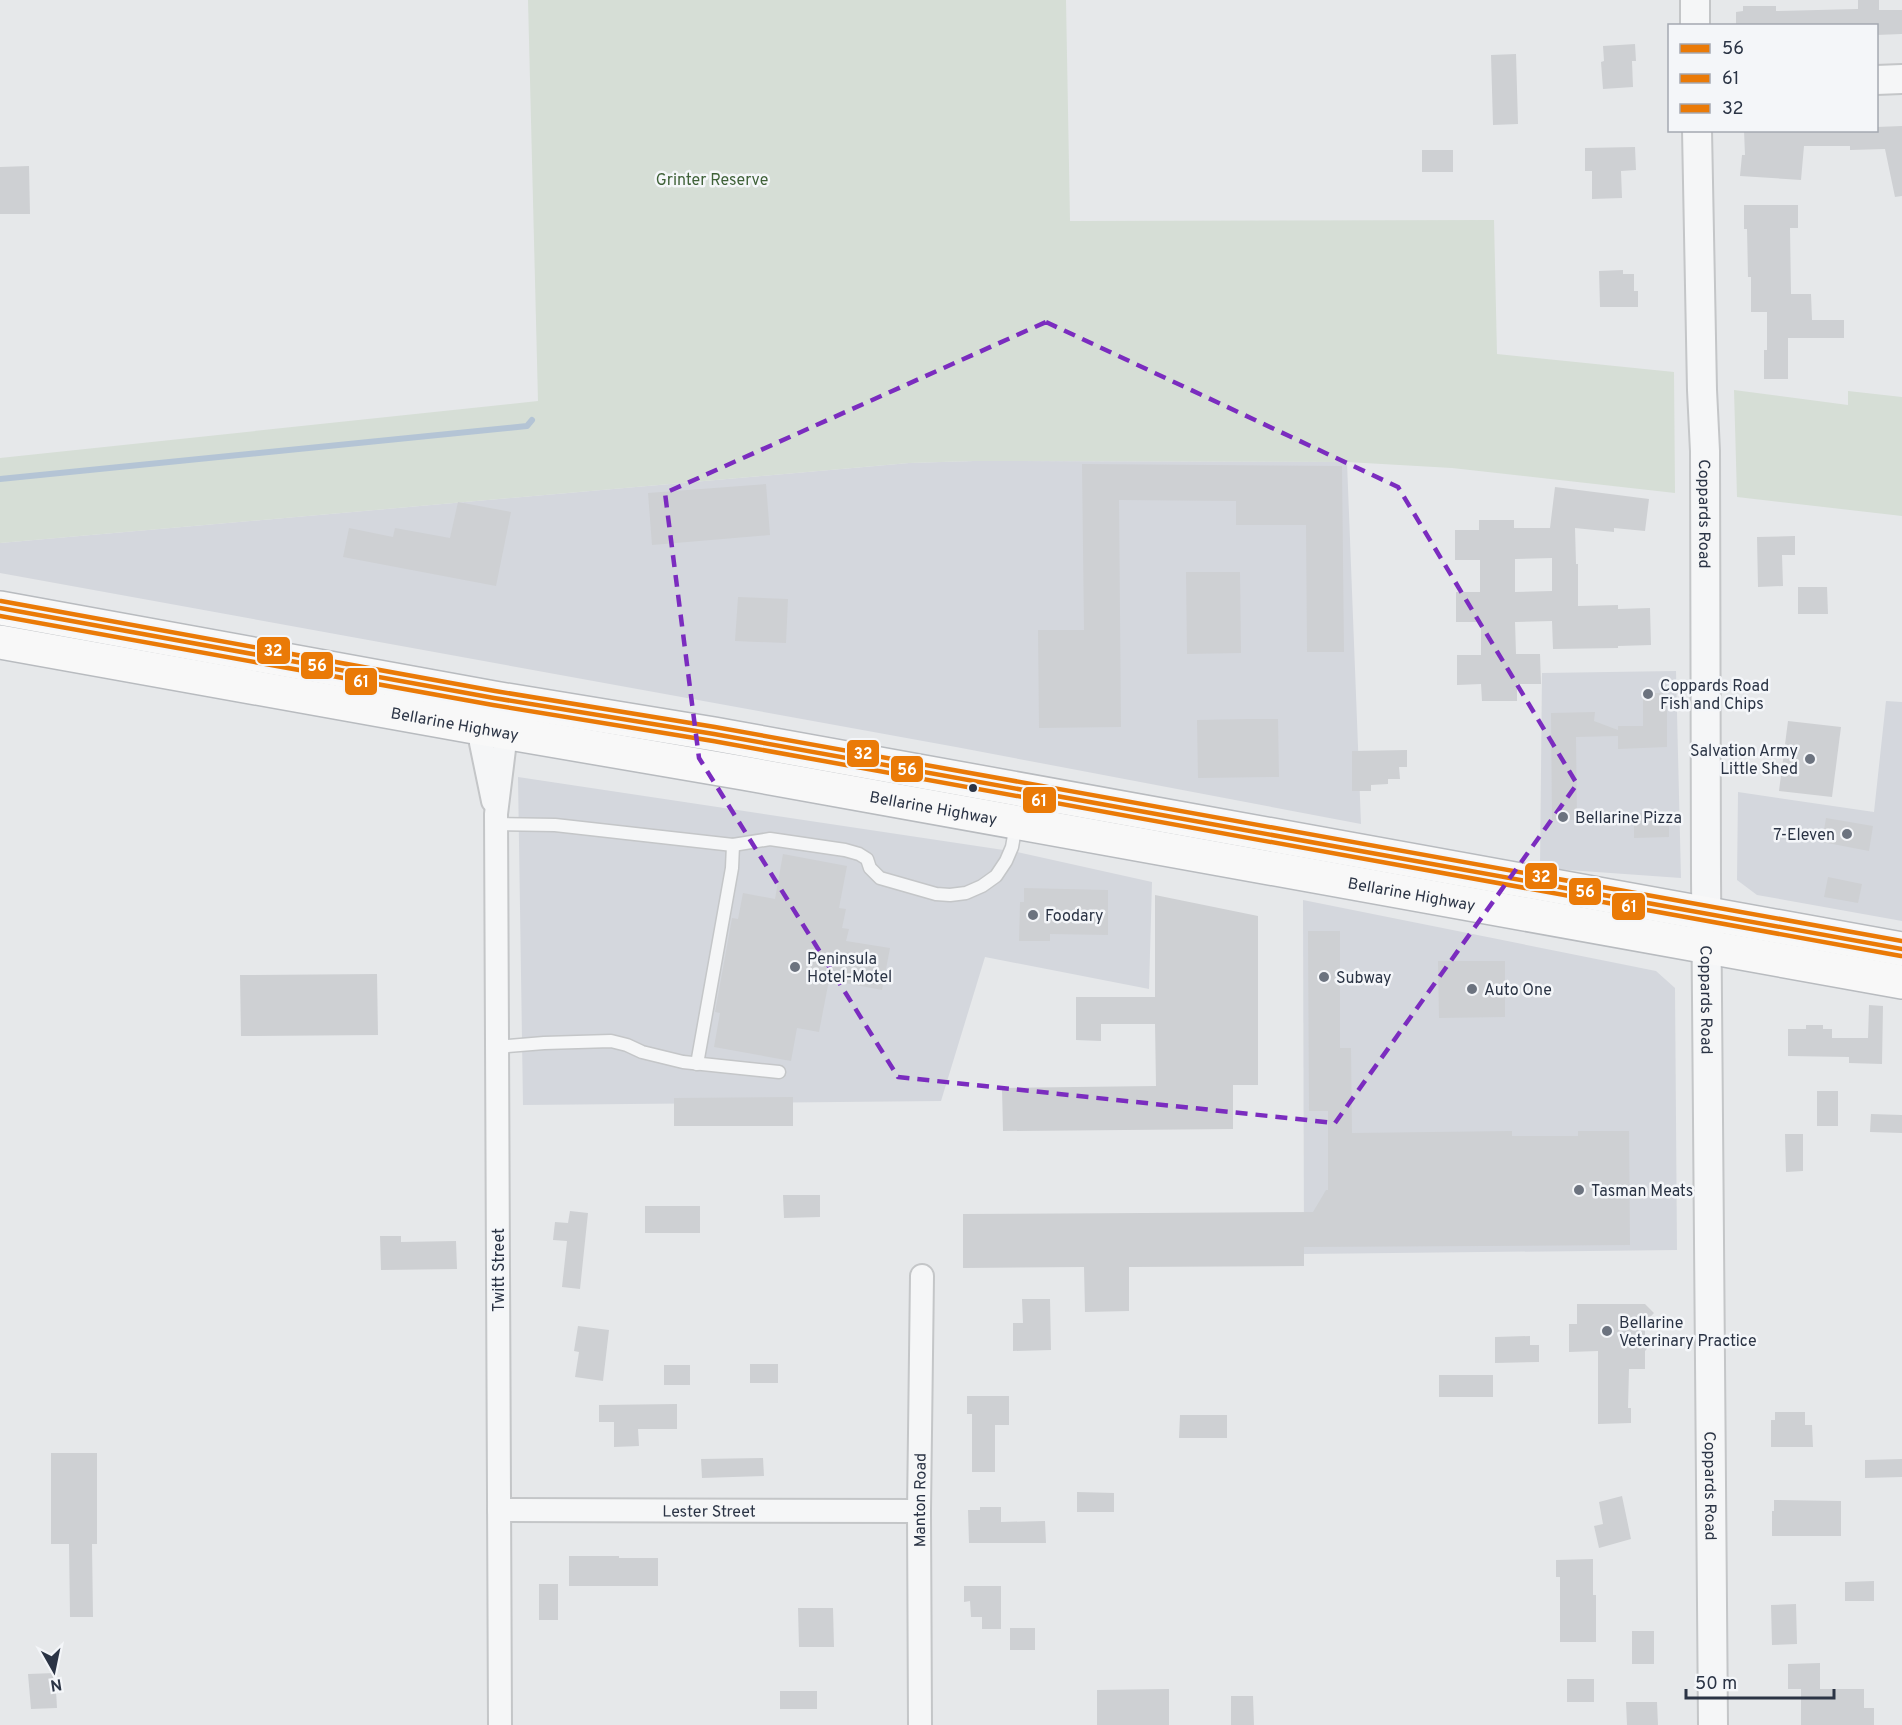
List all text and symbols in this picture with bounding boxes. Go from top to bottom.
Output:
legend [1668,24,1878,132]
text: 56 [1722,38,1744,61]
text: 61 [1722,68,1739,91]
text: 32 [1722,98,1744,121]
park label: Grinter Reserve [656,171,768,191]
street label: Coppards Road [1693,459,1713,569]
line badge: 32 [256,636,291,665]
text: 32 [263,642,283,662]
line badge: 56 [300,651,334,680]
text: 56 [307,657,327,677]
line badge: 61 [344,667,378,696]
text: 61 [353,673,369,693]
place label: Coppards Road Fish and Chips [1660,677,1769,715]
marker: Coppards Road Fish and Chips [1641,687,1655,701]
street label: Bellarine Highway [389,704,520,746]
line badge: 32 [846,739,880,768]
place label: Salvation Army Little Shed [1690,742,1798,780]
text: 32 [853,745,873,765]
marker: Salvation Army Little Shed [1803,752,1817,766]
line badge: 56 [890,755,924,783]
text: 56 [897,761,917,781]
unlabelled marker [967,782,979,794]
line badge: 61 [1022,786,1057,814]
street label: Bellarine Highway [868,788,999,831]
text: 61 [1031,792,1047,812]
place label: Bellarine Pizza [1575,809,1682,829]
marker: Bellarine Pizza [1556,810,1570,824]
place label: 7-Eleven [1773,826,1835,846]
marker: 7-Eleven [1840,827,1854,841]
line badge: 32 [1524,862,1558,890]
text: 32 [1531,868,1551,888]
street label: Bellarine Highway [1346,874,1477,917]
line badge: 56 [1568,877,1602,906]
text: 56 [1575,883,1595,903]
line badge: 61 [1611,892,1646,921]
text: 61 [1621,898,1637,918]
place label: Foodary [1045,907,1104,927]
marker: Foodary [1026,908,1040,922]
street label: Coppards Road [1695,945,1715,1055]
place label: Peninsula Hotel-Motel [807,950,892,988]
marker: Peninsula Hotel-Motel [788,960,802,974]
place label: Subway [1336,969,1392,989]
marker: Subway [1317,970,1331,984]
place label: Auto One [1484,981,1552,1001]
marker: Auto One [1465,982,1479,996]
place label: Tasman Meats [1591,1182,1693,1202]
marker: Tasman Meats [1572,1183,1586,1197]
street label: Twitt Street [490,1228,510,1312]
place label: Bellarine Veterinary Practice [1619,1314,1757,1352]
marker: Bellarine Veterinary Practice [1600,1324,1614,1338]
street label: Coppards Road [1699,1431,1719,1541]
street label: Manton Road [911,1453,932,1547]
street label: Lester Street [662,1502,756,1523]
north arrow [24,1641,84,1701]
scale bar [1686,1662,1834,1700]
text: N [49,1673,63,1695]
text: 50 m [1695,1673,1737,1696]

